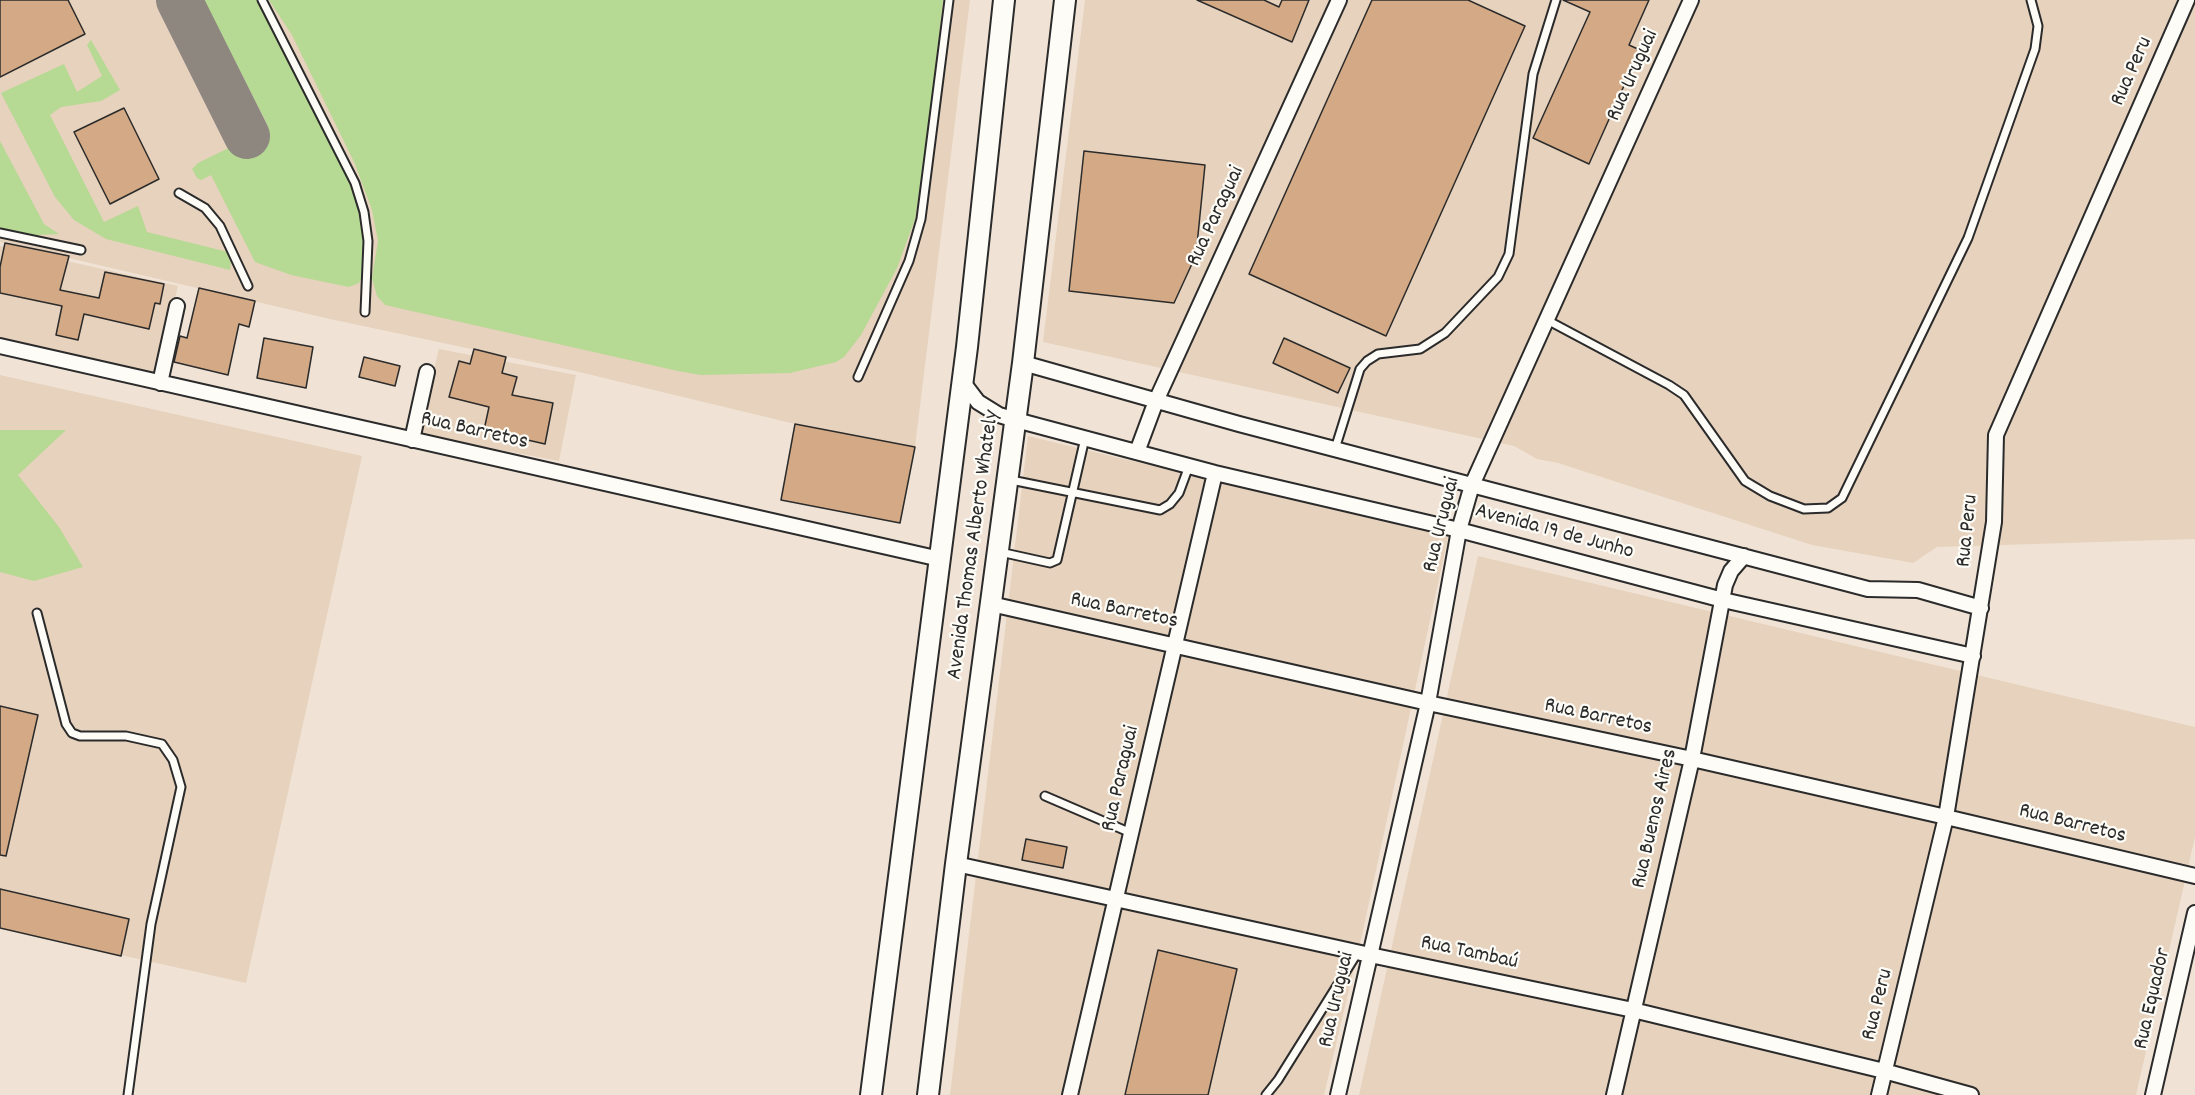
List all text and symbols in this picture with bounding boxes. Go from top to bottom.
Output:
street label: Rua Uruguai [1602,26,1666,126]
street label: Rua Peru [2106,33,2160,111]
street label: Rua Paraguai [1182,163,1252,271]
street label: Rua Barretos [418,407,530,457]
street label: Avenida Thomas Alberto Whately [943,409,1007,681]
street label: Rua Uruguai [1418,475,1468,575]
street label: Rua Peru [1952,493,1986,569]
street label: Avenida 19 de Junho [1472,499,1636,567]
street label: Rua Barretos [1068,588,1180,636]
street label: Rua Barretos [1542,694,1654,742]
street label: Rua Paraguai [1097,724,1147,834]
street label: Rua Buenos Aires [1627,747,1685,891]
street label: Rua Barretos [2016,799,2128,851]
street label: Rua Tambaú [1418,931,1520,977]
street label: Rua Equador [2130,946,2178,1052]
street label: Rua Uruguai [1314,950,1362,1050]
street label: Rua Peru [1857,966,1901,1044]

